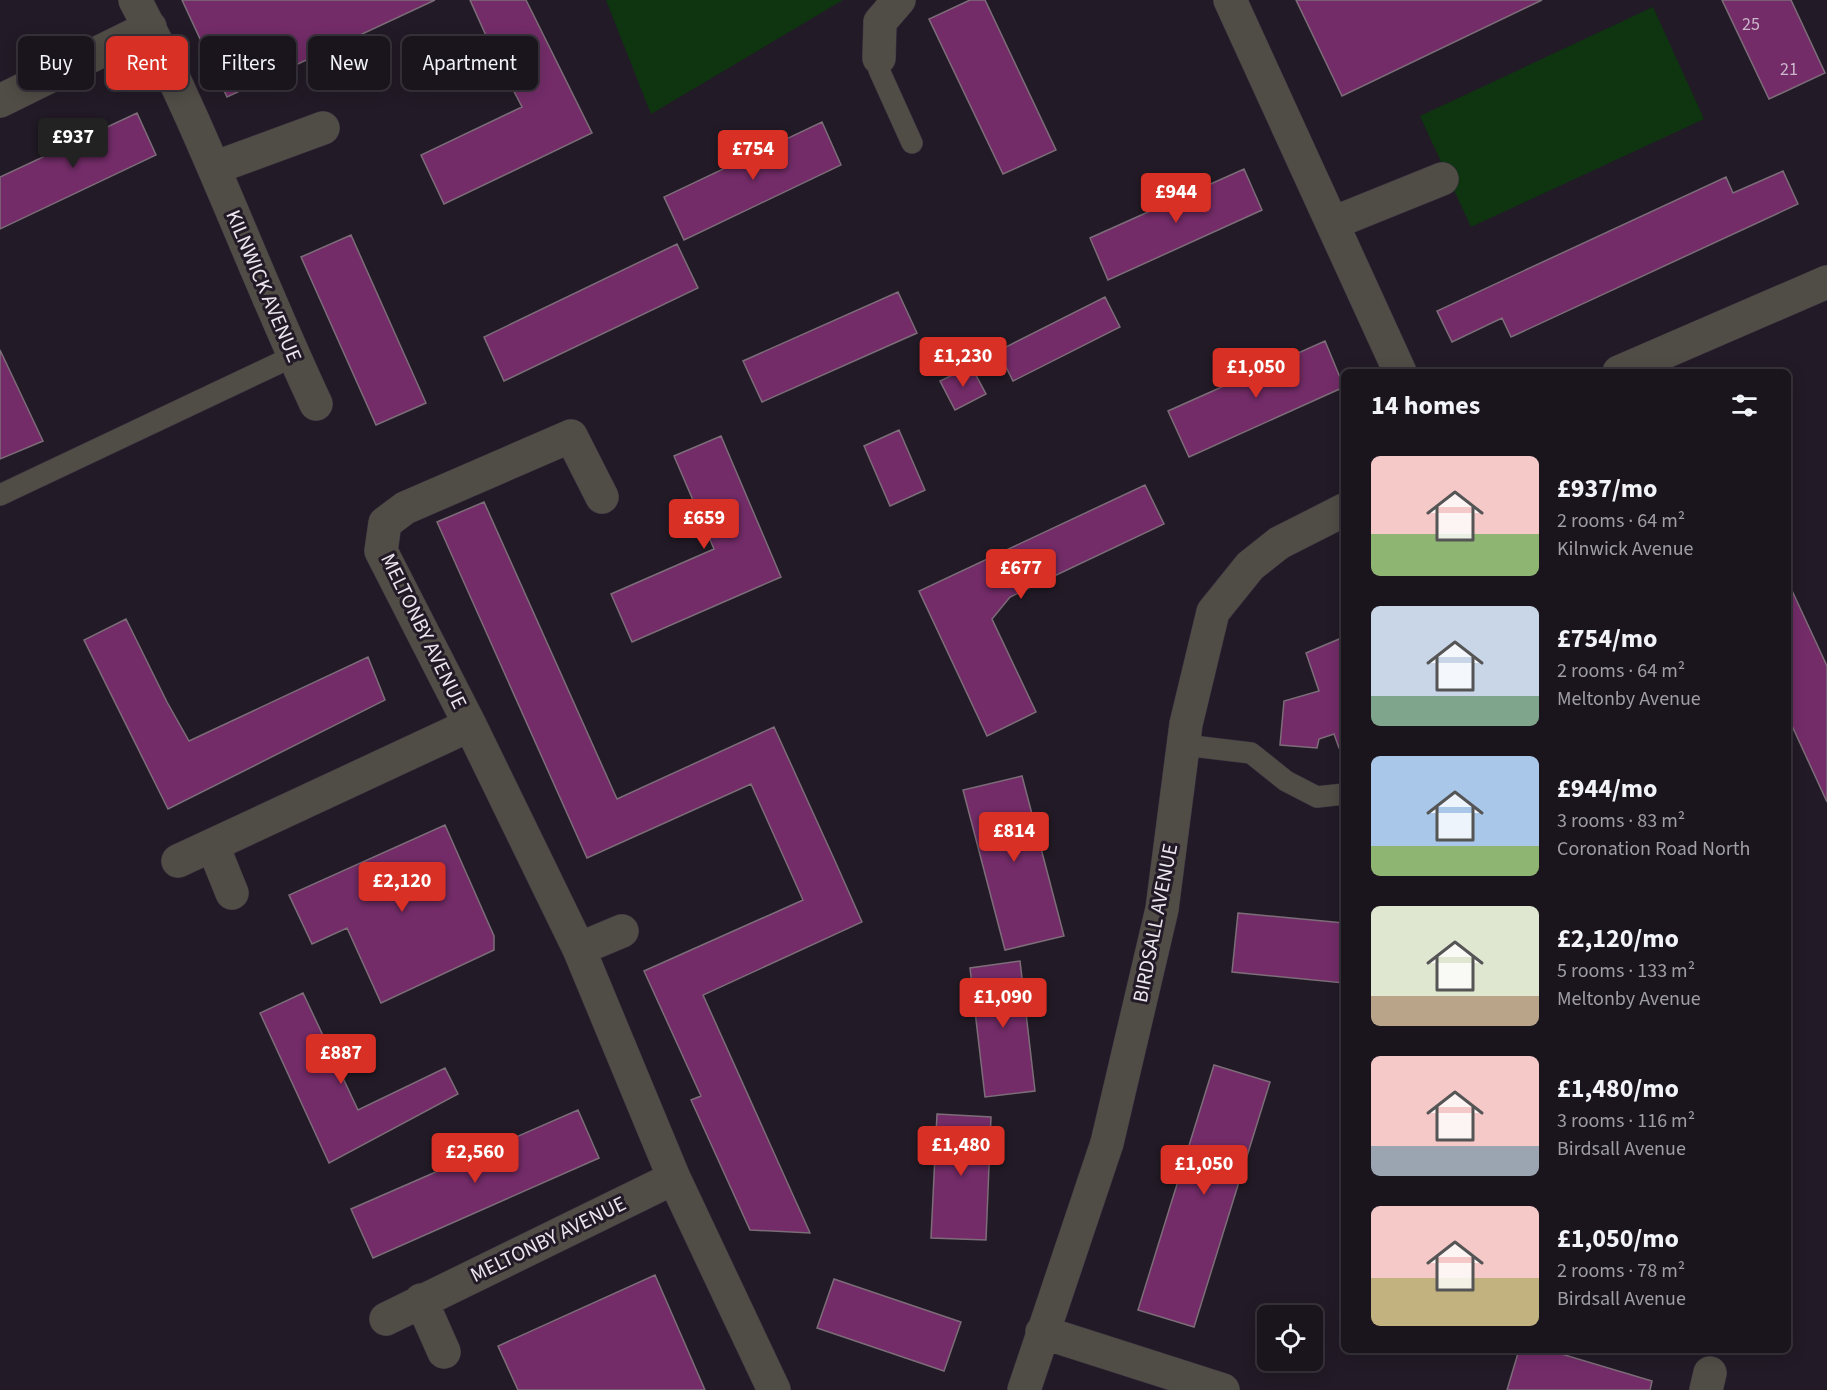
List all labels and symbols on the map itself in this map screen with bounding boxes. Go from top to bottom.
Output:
house number: 25 [1742,12,1760,37]
house number: 21 [1780,57,1798,82]
pin: £937 [37,118,109,169]
pin: £754 [717,130,789,181]
pin: £944 [1140,173,1212,224]
street label: KILNWICK AVENUE [218,205,310,367]
pin: £1,230 [914,337,1012,388]
pin: £1,050 [1207,348,1305,399]
pin: £659 [668,499,740,550]
street label: MELTONBY AVENUE [373,548,475,714]
pin: £677 [985,549,1057,600]
pin: £814 [978,812,1050,863]
street label: BIRDSALL AVENUE [1125,841,1185,1005]
pin: £2,120 [353,862,451,913]
pin: £1,090 [954,978,1052,1029]
pin: £887 [305,1034,377,1085]
pin: £1,480 [912,1126,1010,1177]
pin: £2,560 [426,1133,524,1184]
pin: £1,050 [1155,1145,1253,1196]
street label: MELTONBY AVENUE [465,1188,631,1290]

